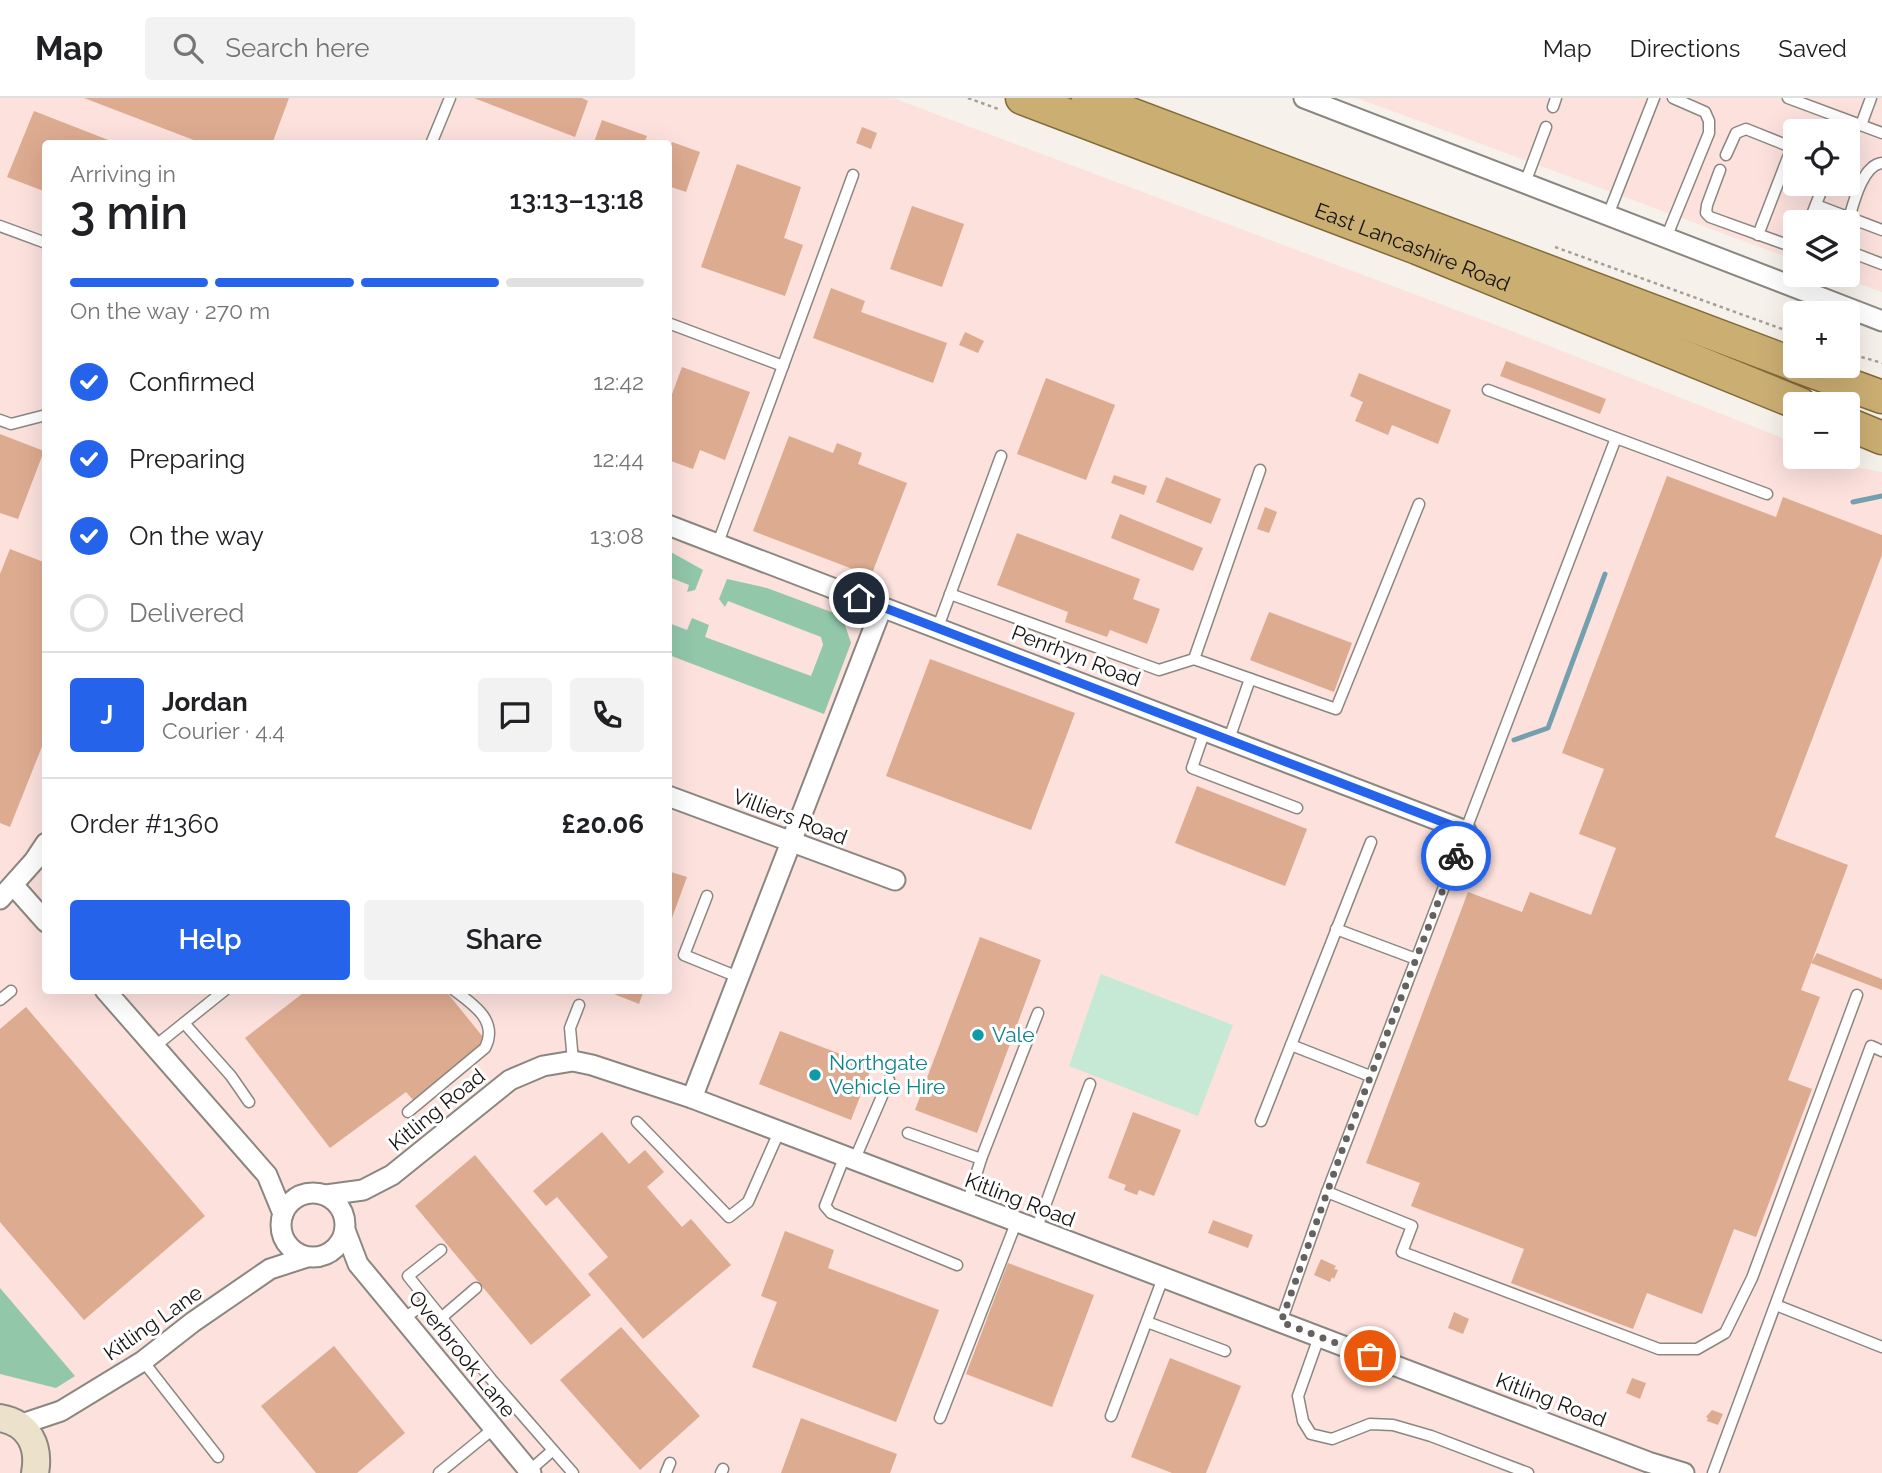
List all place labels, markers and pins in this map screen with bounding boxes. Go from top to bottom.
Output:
pin [829,568,889,628]
place label: Vale [992,1022,1035,1047]
marker: Vale [970,1027,986,1043]
place label: Northgate Vehicle Hire [829,1050,945,1099]
marker: Northgate Vehicle Hire [807,1067,823,1083]
pin [1340,1326,1400,1386]

